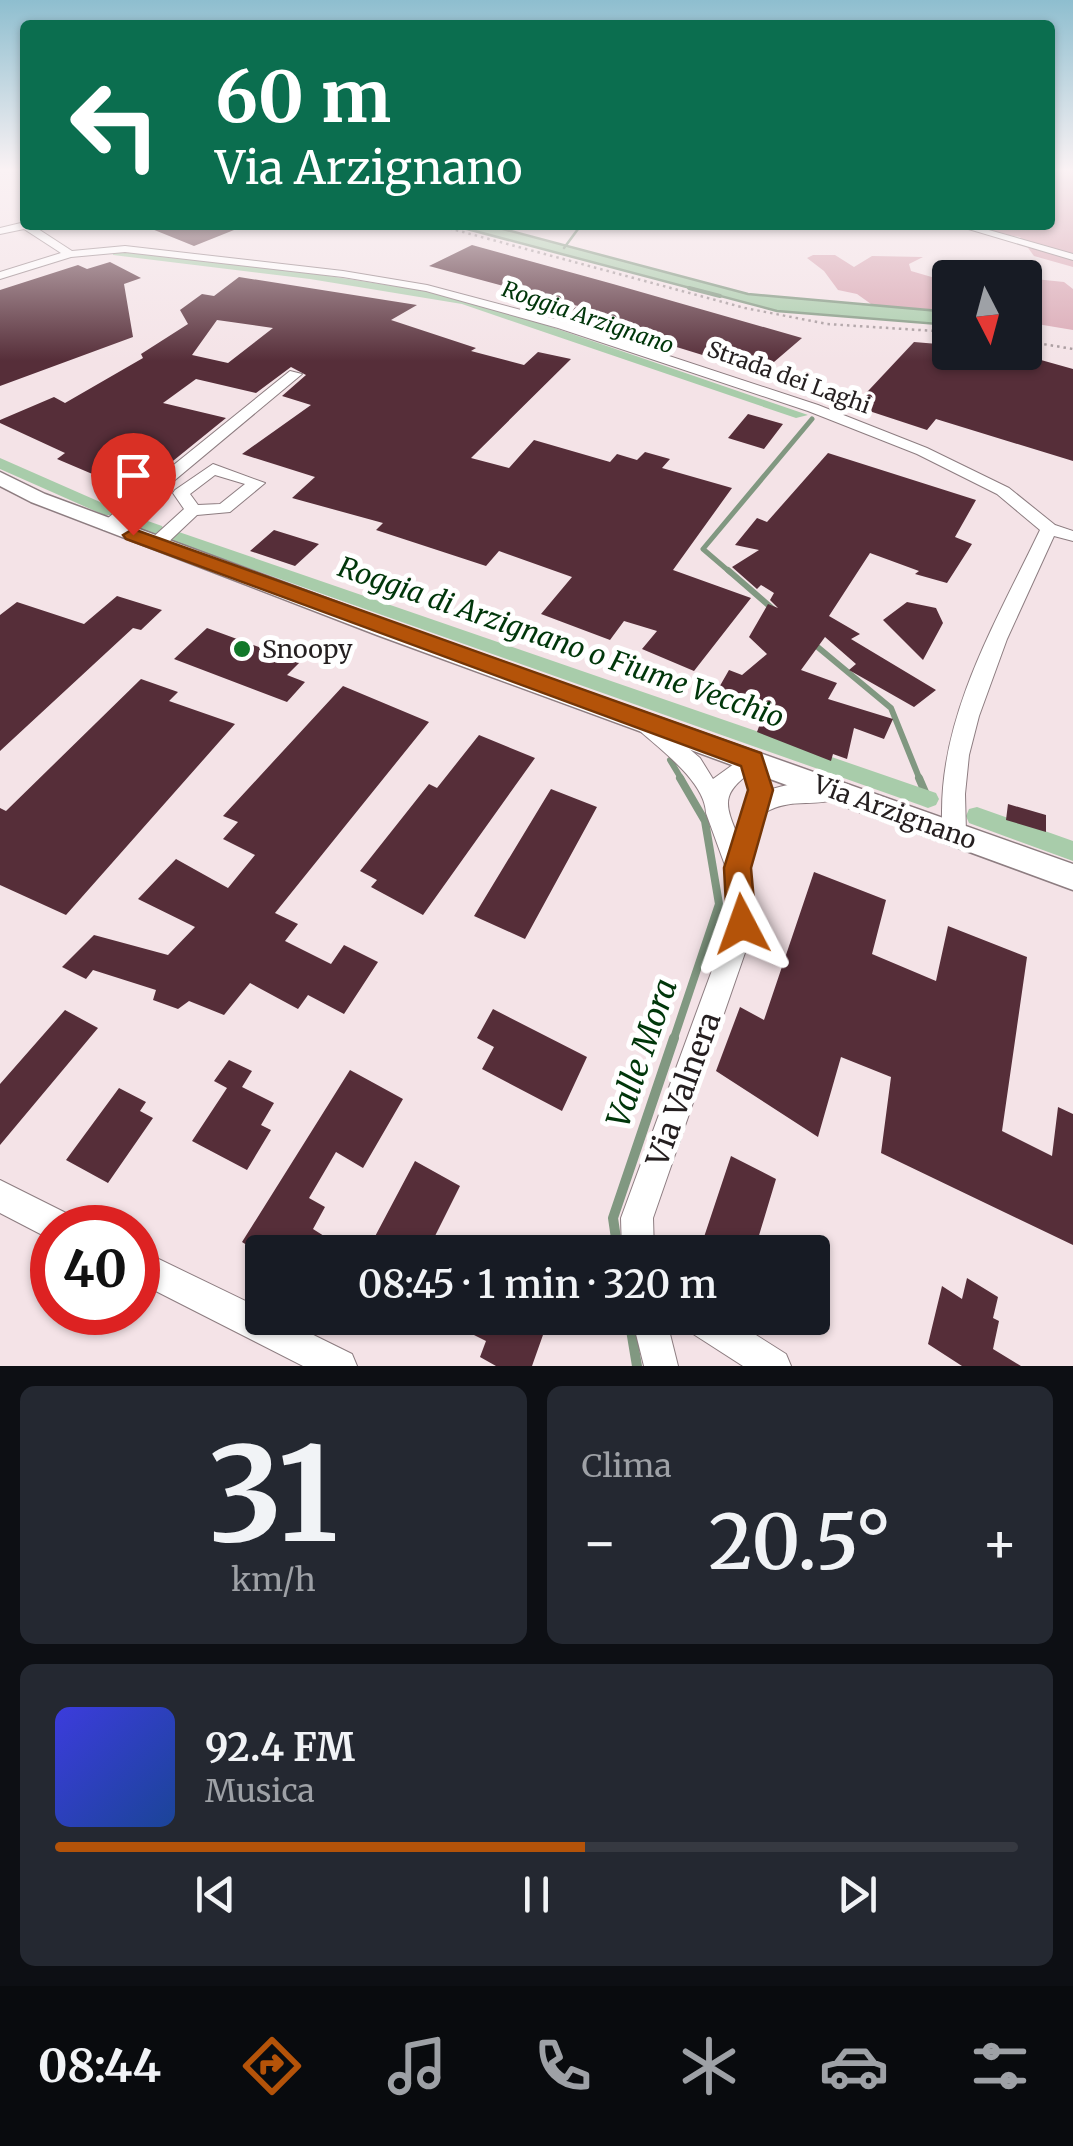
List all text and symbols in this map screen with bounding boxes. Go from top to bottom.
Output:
text: 60 m [215,53,391,141]
icon: left [50,60,180,190]
text: Via Arzignano [215,140,523,196]
north arrow [932,260,1042,370]
map controls [932,260,1042,370]
water label: Roggia Arzignano [499,275,677,359]
street label: Strada dei Laghi [704,334,874,420]
pin [91,433,176,536]
icon: arrive [106,448,161,503]
water label: Roggia di Arzignano o Fiume Vecchio [333,549,789,735]
place label: Snoopy [262,633,353,665]
marker: Snoopy [231,638,253,660]
street label: Via Arzignano [808,767,981,856]
position arrow [690,872,794,976]
water label: Valle Mora [598,973,686,1133]
street label: Via Valnera [637,1007,728,1172]
speed limit sign: 40 [30,1205,160,1335]
text: 08:45 · 1 min · 320 m [358,1261,717,1308]
text: 31 [208,1413,338,1576]
text: Clima [582,1446,672,1486]
text: 20.5° [708,1495,891,1589]
text: − [582,1508,618,1577]
text: + [981,1508,1018,1577]
text: km/h [231,1560,316,1600]
text: 92.4 FM [205,1724,355,1771]
text: Musica [205,1771,315,1811]
icon: previous [188,1867,243,1922]
icon: pause [509,1867,564,1922]
icon: next [830,1867,885,1922]
icon: directions [237,2031,307,2101]
icon: music [382,2031,452,2101]
icon: phone [528,2031,598,2101]
icon: climate [674,2031,744,2101]
icon: car [819,2031,889,2101]
icon: filters [965,2031,1035,2101]
text: 08:44 [38,2038,161,2094]

